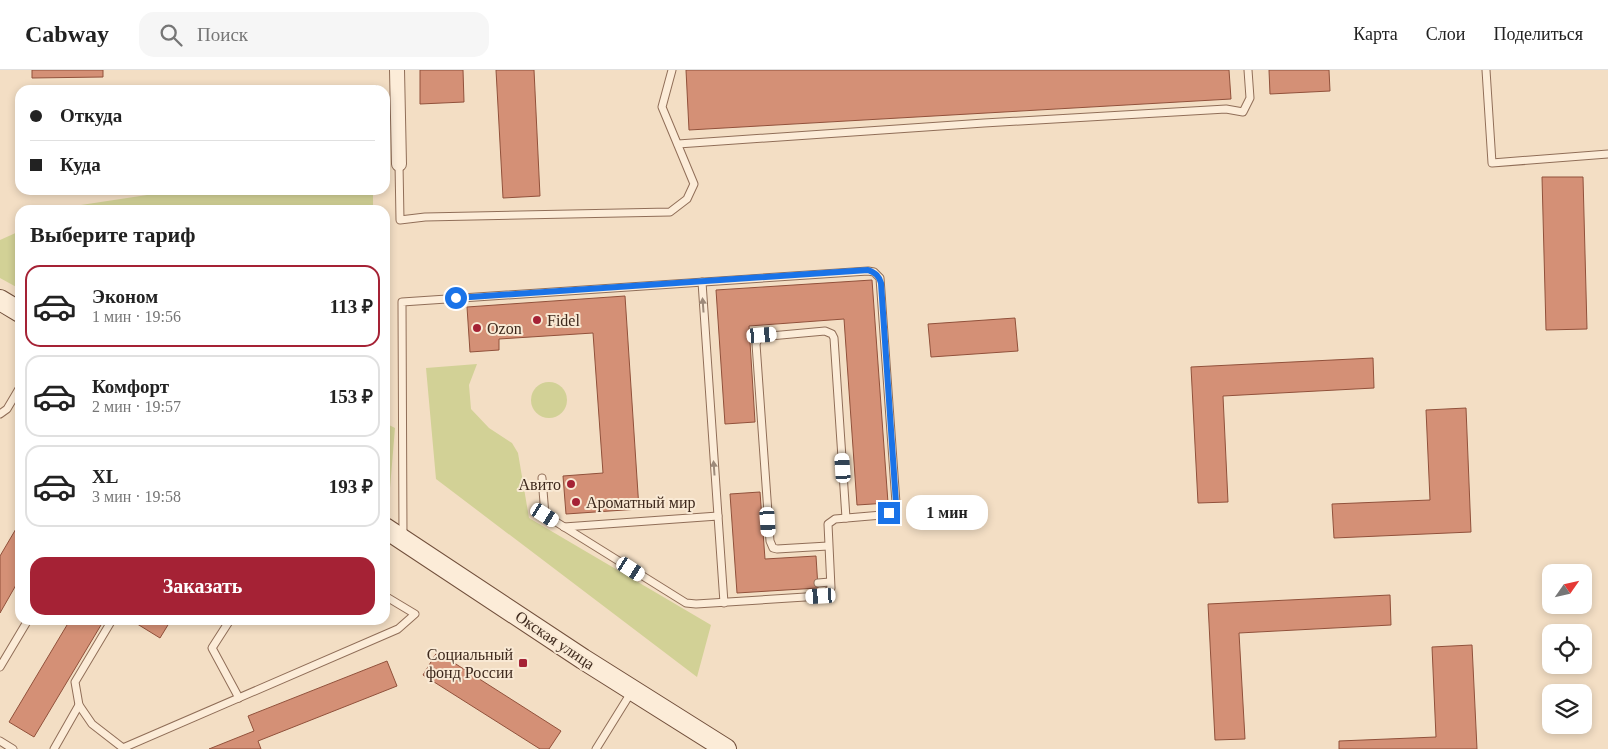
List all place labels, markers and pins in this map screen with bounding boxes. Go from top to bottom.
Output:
place label: Fidel [547,312,580,329]
marker: Fidel [531,314,543,326]
place label: Ozon [487,320,522,337]
marker: Ozon [471,322,483,334]
place label: Авито [519,476,561,493]
marker: Авито [565,478,577,490]
place label: Ароматный мир [586,494,696,512]
marker: Ароматный мир [570,496,582,508]
place label: Социальный фонд России [426,646,513,682]
marker: Социальный фонд России [517,657,529,669]

